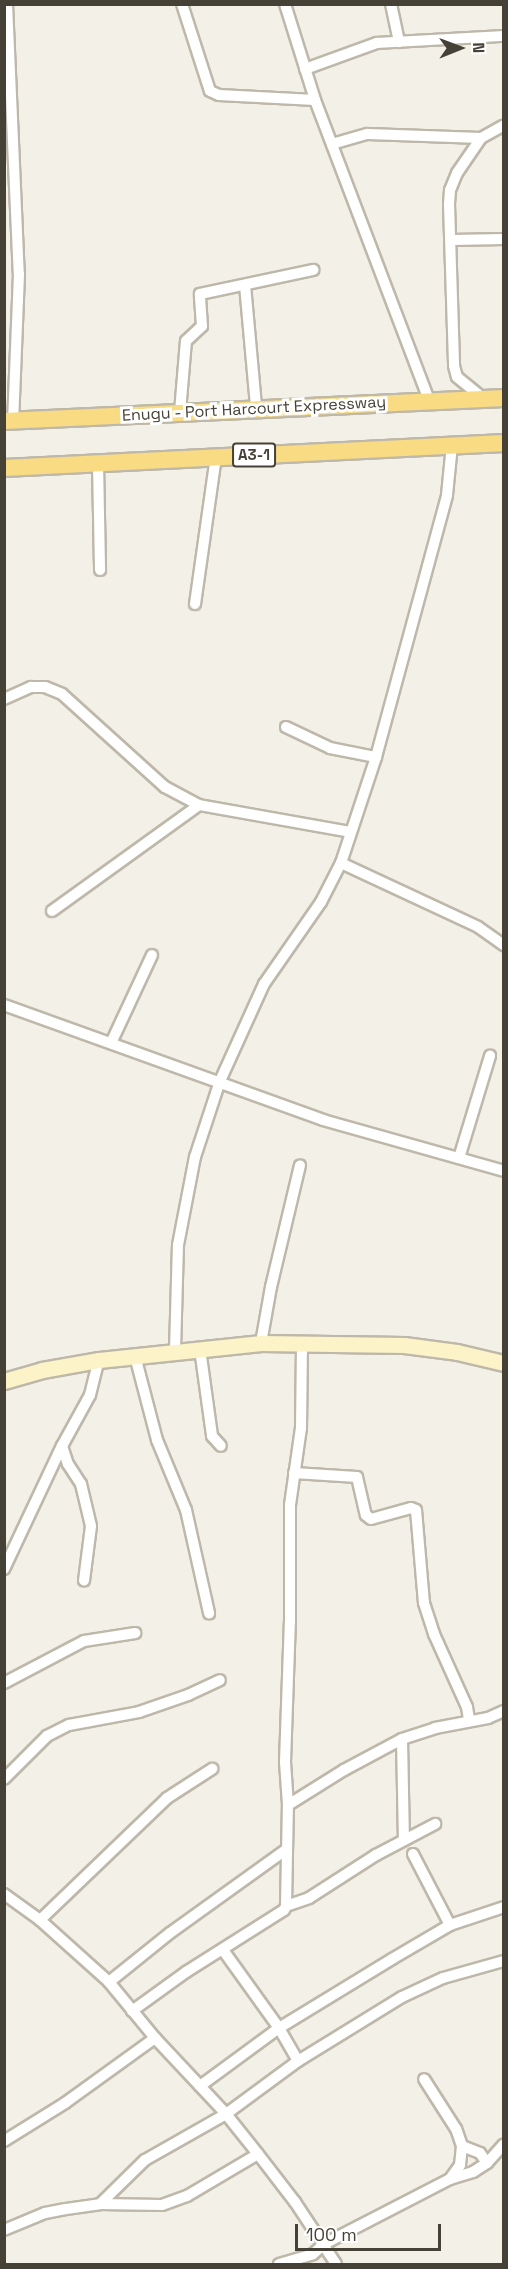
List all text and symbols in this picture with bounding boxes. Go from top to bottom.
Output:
north arrow [430,18,490,78]
text: N [468,42,489,53]
street label: Enugu - Port Harcourt Expressway [121,392,387,426]
road number: A3-1 [232,443,276,467]
scale bar [298,2212,444,2250]
text: 100 m [306,2223,357,2246]

